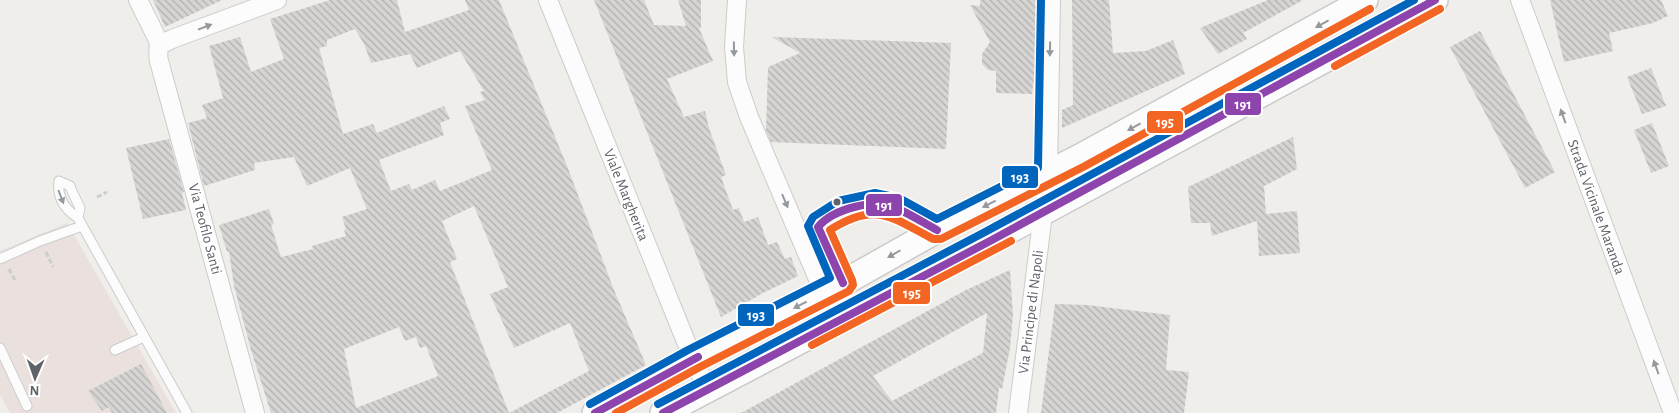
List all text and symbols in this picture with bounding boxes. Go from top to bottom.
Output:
one-way arrow [1316,19,1329,28]
one-way arrow [198,23,213,31]
one-way arrow [730,41,738,57]
one-way arrow [1046,41,1054,57]
line badge: 191 [1224,92,1262,116]
text: 191 [1235,98,1251,112]
one-way arrow [1559,109,1566,124]
line badge: 195 [1146,110,1184,134]
text: 195 [1156,116,1174,130]
one-way arrow [1127,123,1141,131]
street label: Strada Vicinale Maranda [1565,138,1627,276]
street label: Viale Margherita [601,147,651,243]
line badge: 193 [1001,165,1039,189]
text: 193 [1011,171,1029,185]
street label: Via Teofilo Santi [186,182,224,276]
one-way arrow [57,190,65,205]
line badge: 191 [865,193,903,217]
one-way arrow [781,194,789,209]
unlabelled marker [832,197,842,207]
text: 191 [876,199,892,213]
one-way arrow [982,200,996,208]
street label: Via Principe di Napoli [1016,249,1046,375]
one-way arrow [888,250,901,259]
line badge: 195 [892,281,931,305]
text: 195 [903,287,921,301]
one-way arrow [792,301,807,309]
line badge: 193 [737,303,775,327]
text: 193 [747,309,765,323]
north arrow [10,353,60,403]
one-way arrow [1652,360,1659,375]
text: N [29,383,40,397]

